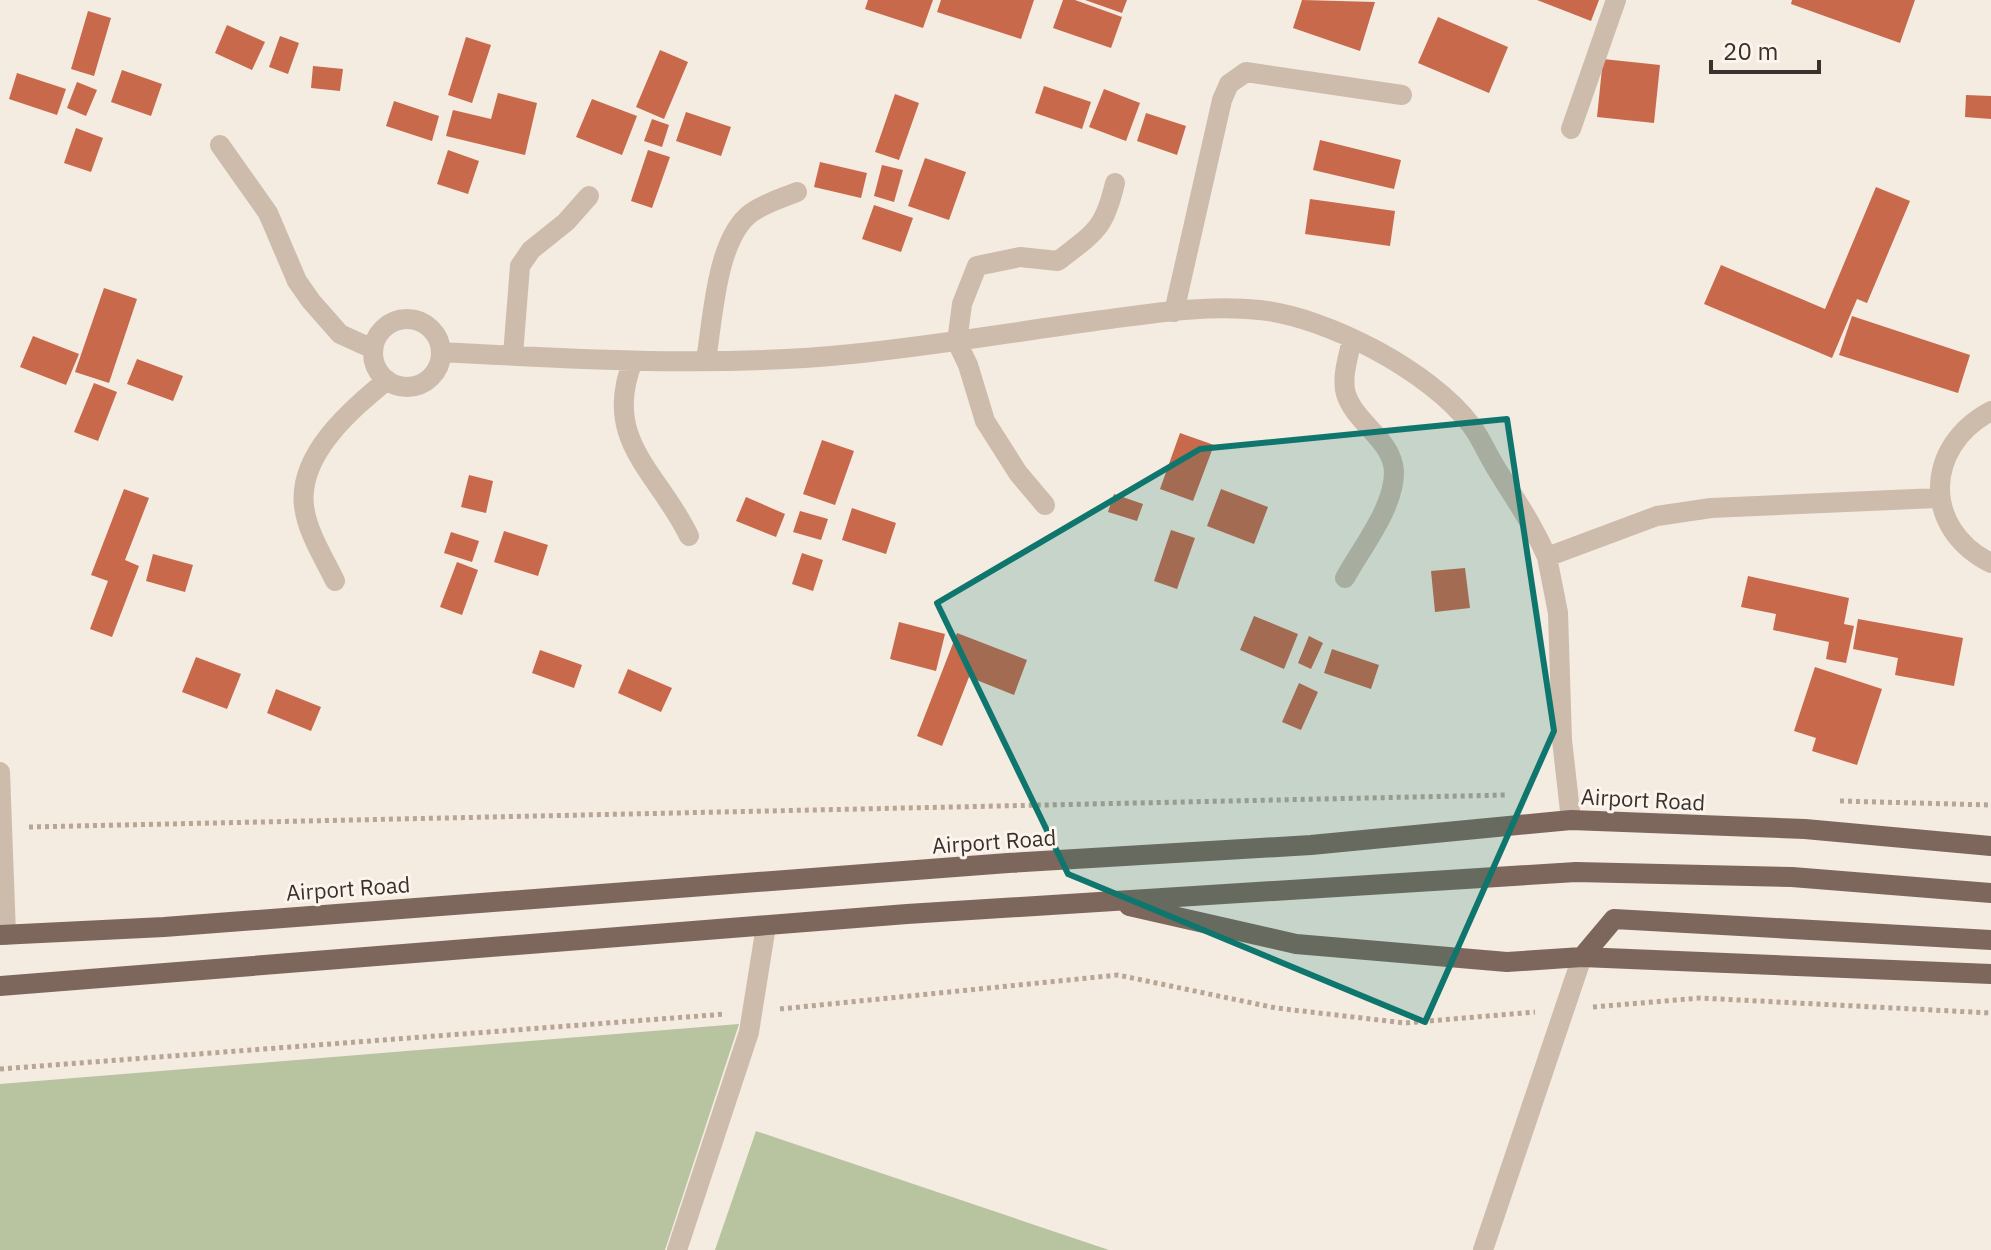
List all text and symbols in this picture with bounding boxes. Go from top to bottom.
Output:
scale bar [1711,24,1819,74]
text: 20 m [1723,35,1778,67]
street label: Airport Road [1580,781,1706,817]
street label: Airport Road [931,822,1057,860]
street label: Airport Road [285,869,411,907]

